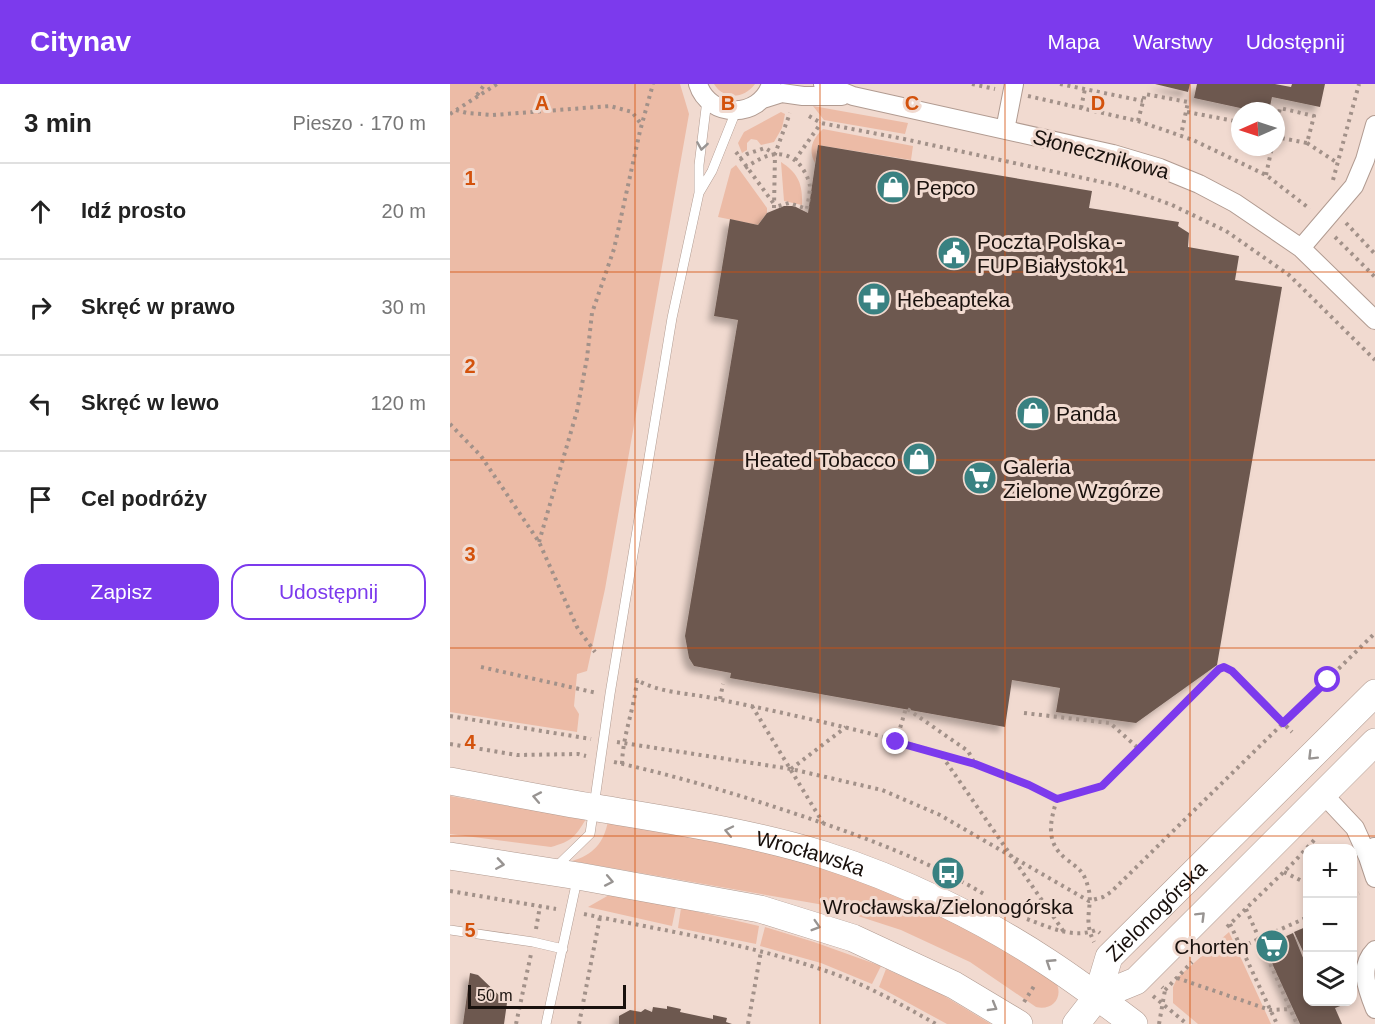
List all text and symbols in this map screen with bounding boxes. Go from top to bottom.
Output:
text: Citynav [30,26,131,57]
text: Mapa [1048,30,1100,53]
text: Warstwy [1133,30,1213,53]
text: Udostępnij [1246,30,1345,53]
text: A [535,92,549,114]
text: B [721,92,735,114]
text: C [905,92,919,114]
text: D [1091,92,1105,114]
north arrow [1231,102,1285,156]
text: 3 min [24,108,92,138]
text: Pieszo · 170 m [293,112,426,134]
street label: Słonecznikowa [1030,125,1172,183]
one-way arrow [696,141,709,151]
text: 1 [464,167,476,189]
shop icon: Pepco [875,169,911,205]
place label: Pepco [916,176,976,199]
icon: ahead [24,195,57,228]
text: Idź prosto [81,198,186,223]
text: 20 m [382,200,426,222]
place label: Poczta Polska - FUP Białystok 1 [977,230,1126,277]
public building icon: Poczta Polska - FUP Białystok 1 [936,235,972,271]
pharmacy icon: Hebeapteka [856,281,892,317]
place label: Hebeapteka [897,288,1011,311]
icon: right [24,291,57,324]
text: Skręć w prawo [81,294,235,319]
text: 30 m [382,296,426,318]
text: 2 [464,355,476,377]
icon: left [24,387,57,420]
text: Skręć w lewo [81,390,219,415]
text: 120 m [370,392,426,414]
shop icon: Panda [1015,395,1051,431]
place label: Panda [1056,402,1117,425]
shop icon: Heated Tobacco [901,441,937,477]
place label: Heated Tobacco [745,448,896,471]
place label: Galeria Zielone Wzgórze [1003,455,1161,502]
supermarket icon: Galeria Zielone Wzgórze [962,460,998,496]
icon: arrive [24,483,57,516]
text: Cel podróży [81,486,207,511]
text: 3 [464,543,476,565]
button: Zapisz [24,564,219,620]
button: Udostępnij [231,564,426,620]
route start [1314,666,1340,692]
route end [882,728,908,754]
text: 4 [464,731,476,753]
one-way arrow [1308,749,1319,760]
one-way arrow [532,791,542,804]
one-way arrow [725,825,735,838]
street label: Wrocławska [754,826,869,880]
map controls [1303,844,1357,1006]
button: + [1303,844,1357,898]
bus stop icon: Wrocławska/Zielonogórska [930,855,966,891]
street label: Zielonogórska [1101,856,1211,965]
one-way arrow [496,857,505,869]
one-way arrow [603,874,613,887]
place label: Wrocławska/Zielonogórska [823,895,1074,918]
button: − [1303,898,1357,952]
one-way arrow [1194,912,1205,922]
text: 5 [464,919,476,941]
one-way arrow [810,919,821,931]
supermarket icon: Chorten [1254,928,1290,964]
place label: Chorten [1174,935,1249,958]
button: layers [1303,952,1357,1006]
one-way arrow [1045,960,1056,971]
scale bar [468,982,626,1010]
text: 50 m [477,987,513,1004]
one-way arrow [987,1000,997,1011]

